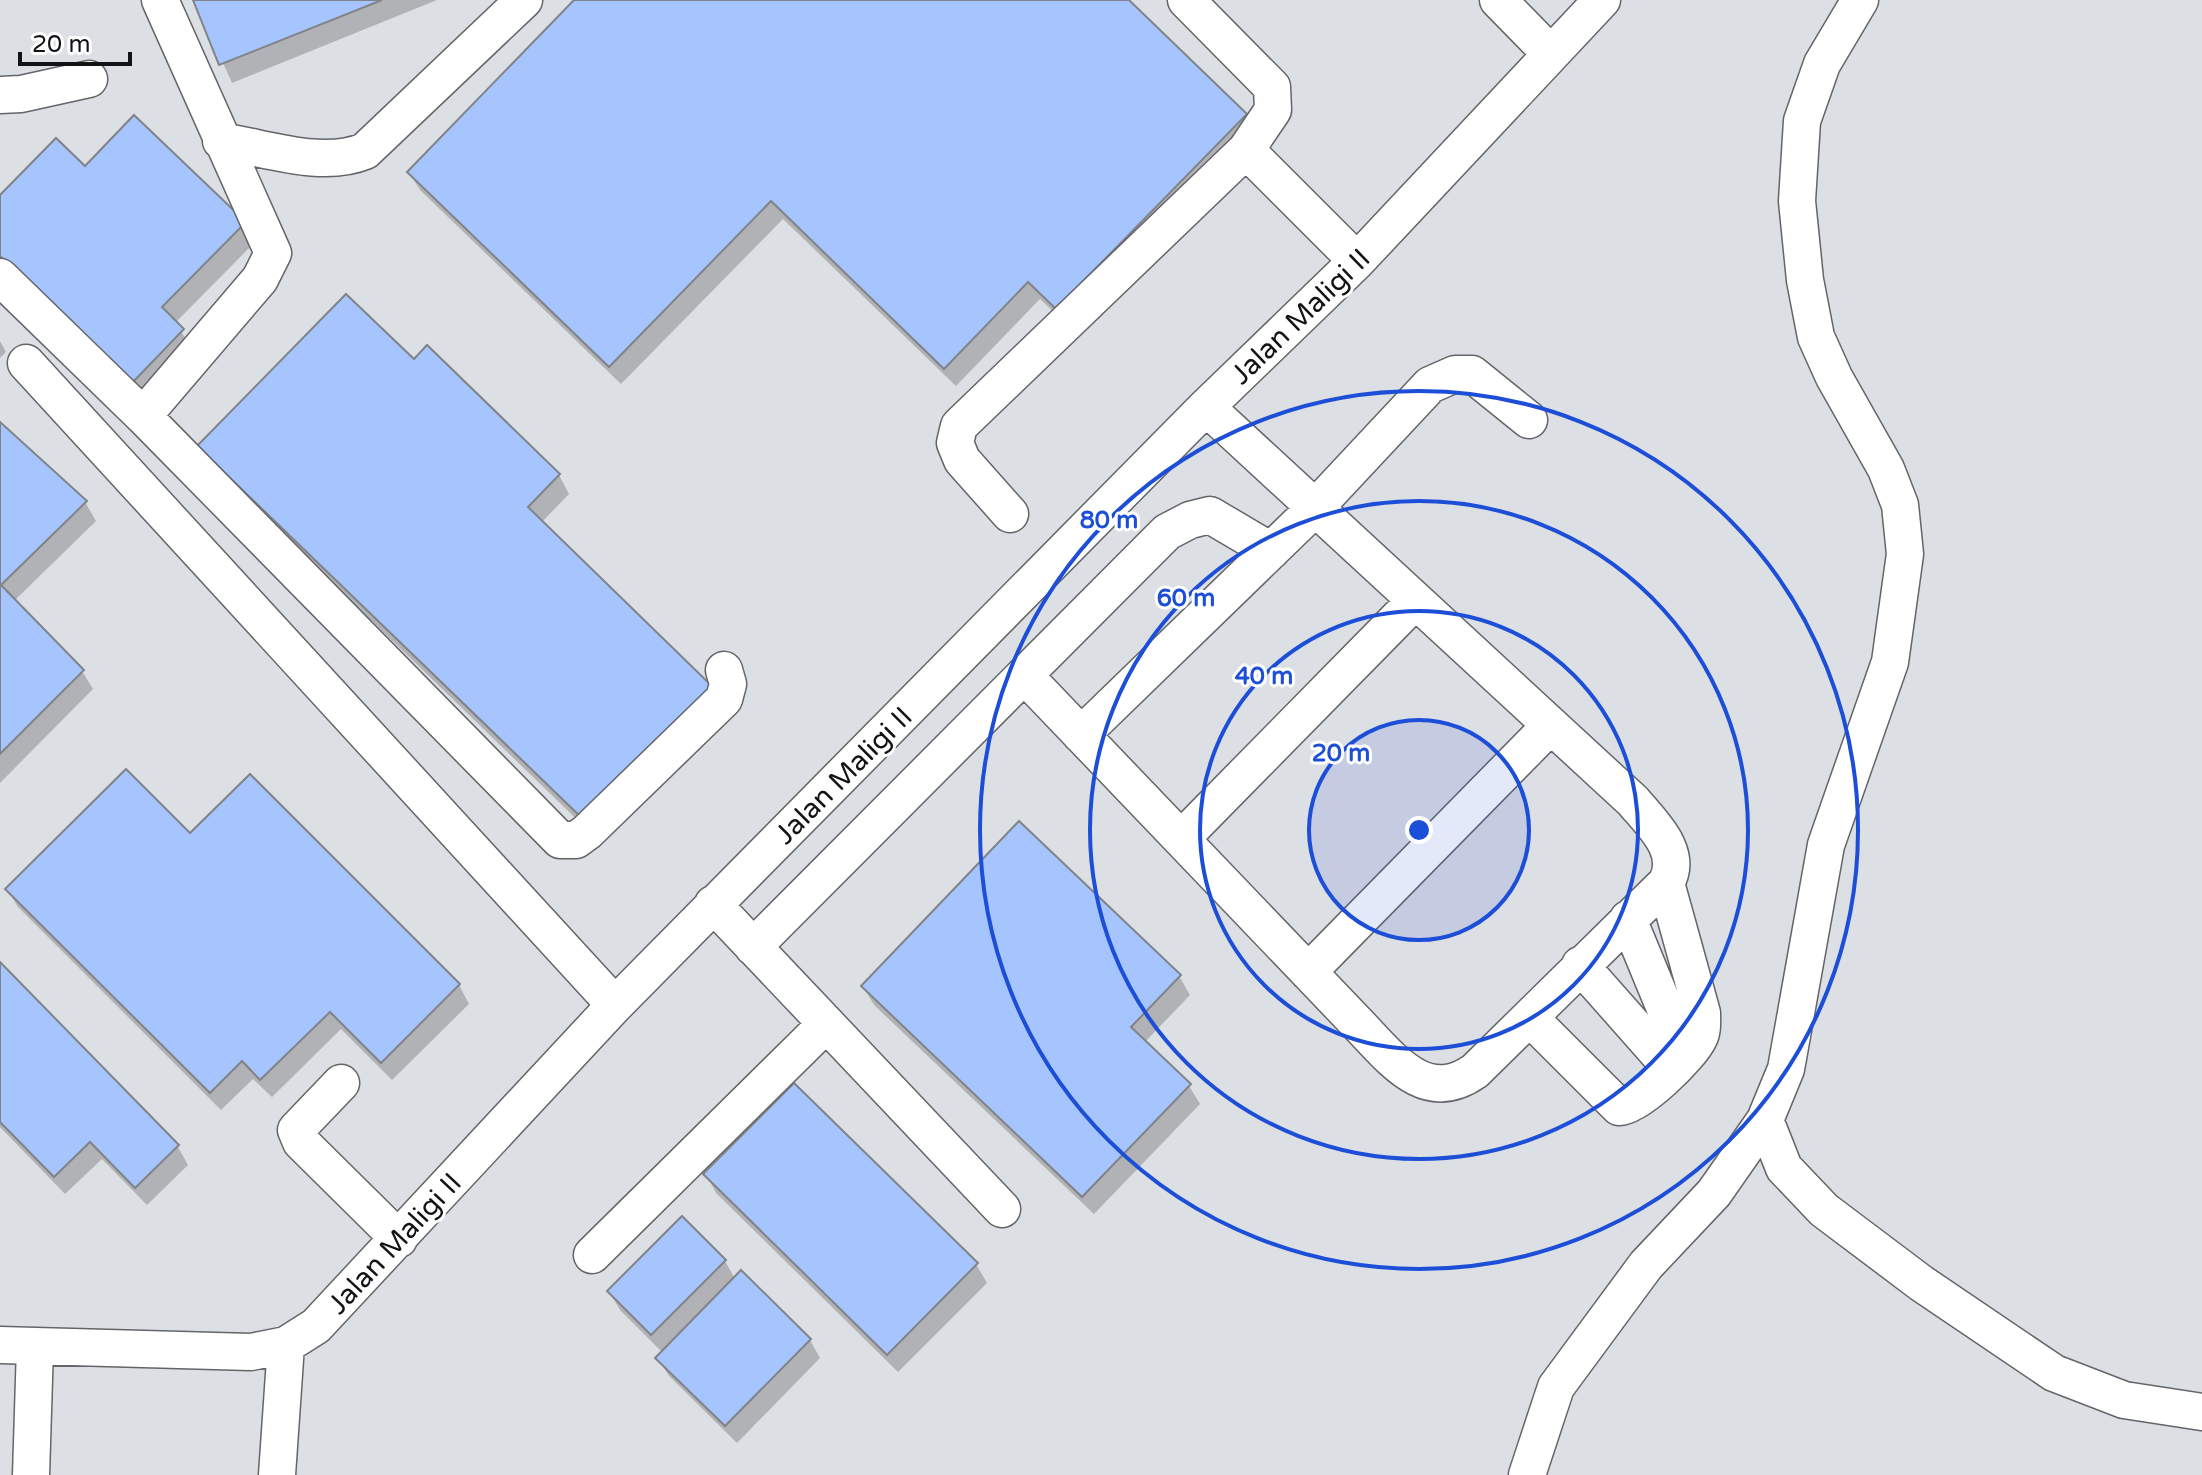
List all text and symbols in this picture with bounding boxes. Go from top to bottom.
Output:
scale bar [20,16,130,66]
text: 20 m [32,30,90,59]
street label: Jalan Maligi II [1224,242,1377,392]
text: 80 m [1080,506,1138,535]
text: 60 m [1157,584,1215,613]
text: 40 m [1235,662,1293,691]
street label: Jalan Maligi II [768,700,920,852]
text: 20 m [1312,739,1370,768]
centre of rings [1405,816,1433,844]
street label: Jalan Maligi II [321,1166,469,1321]

